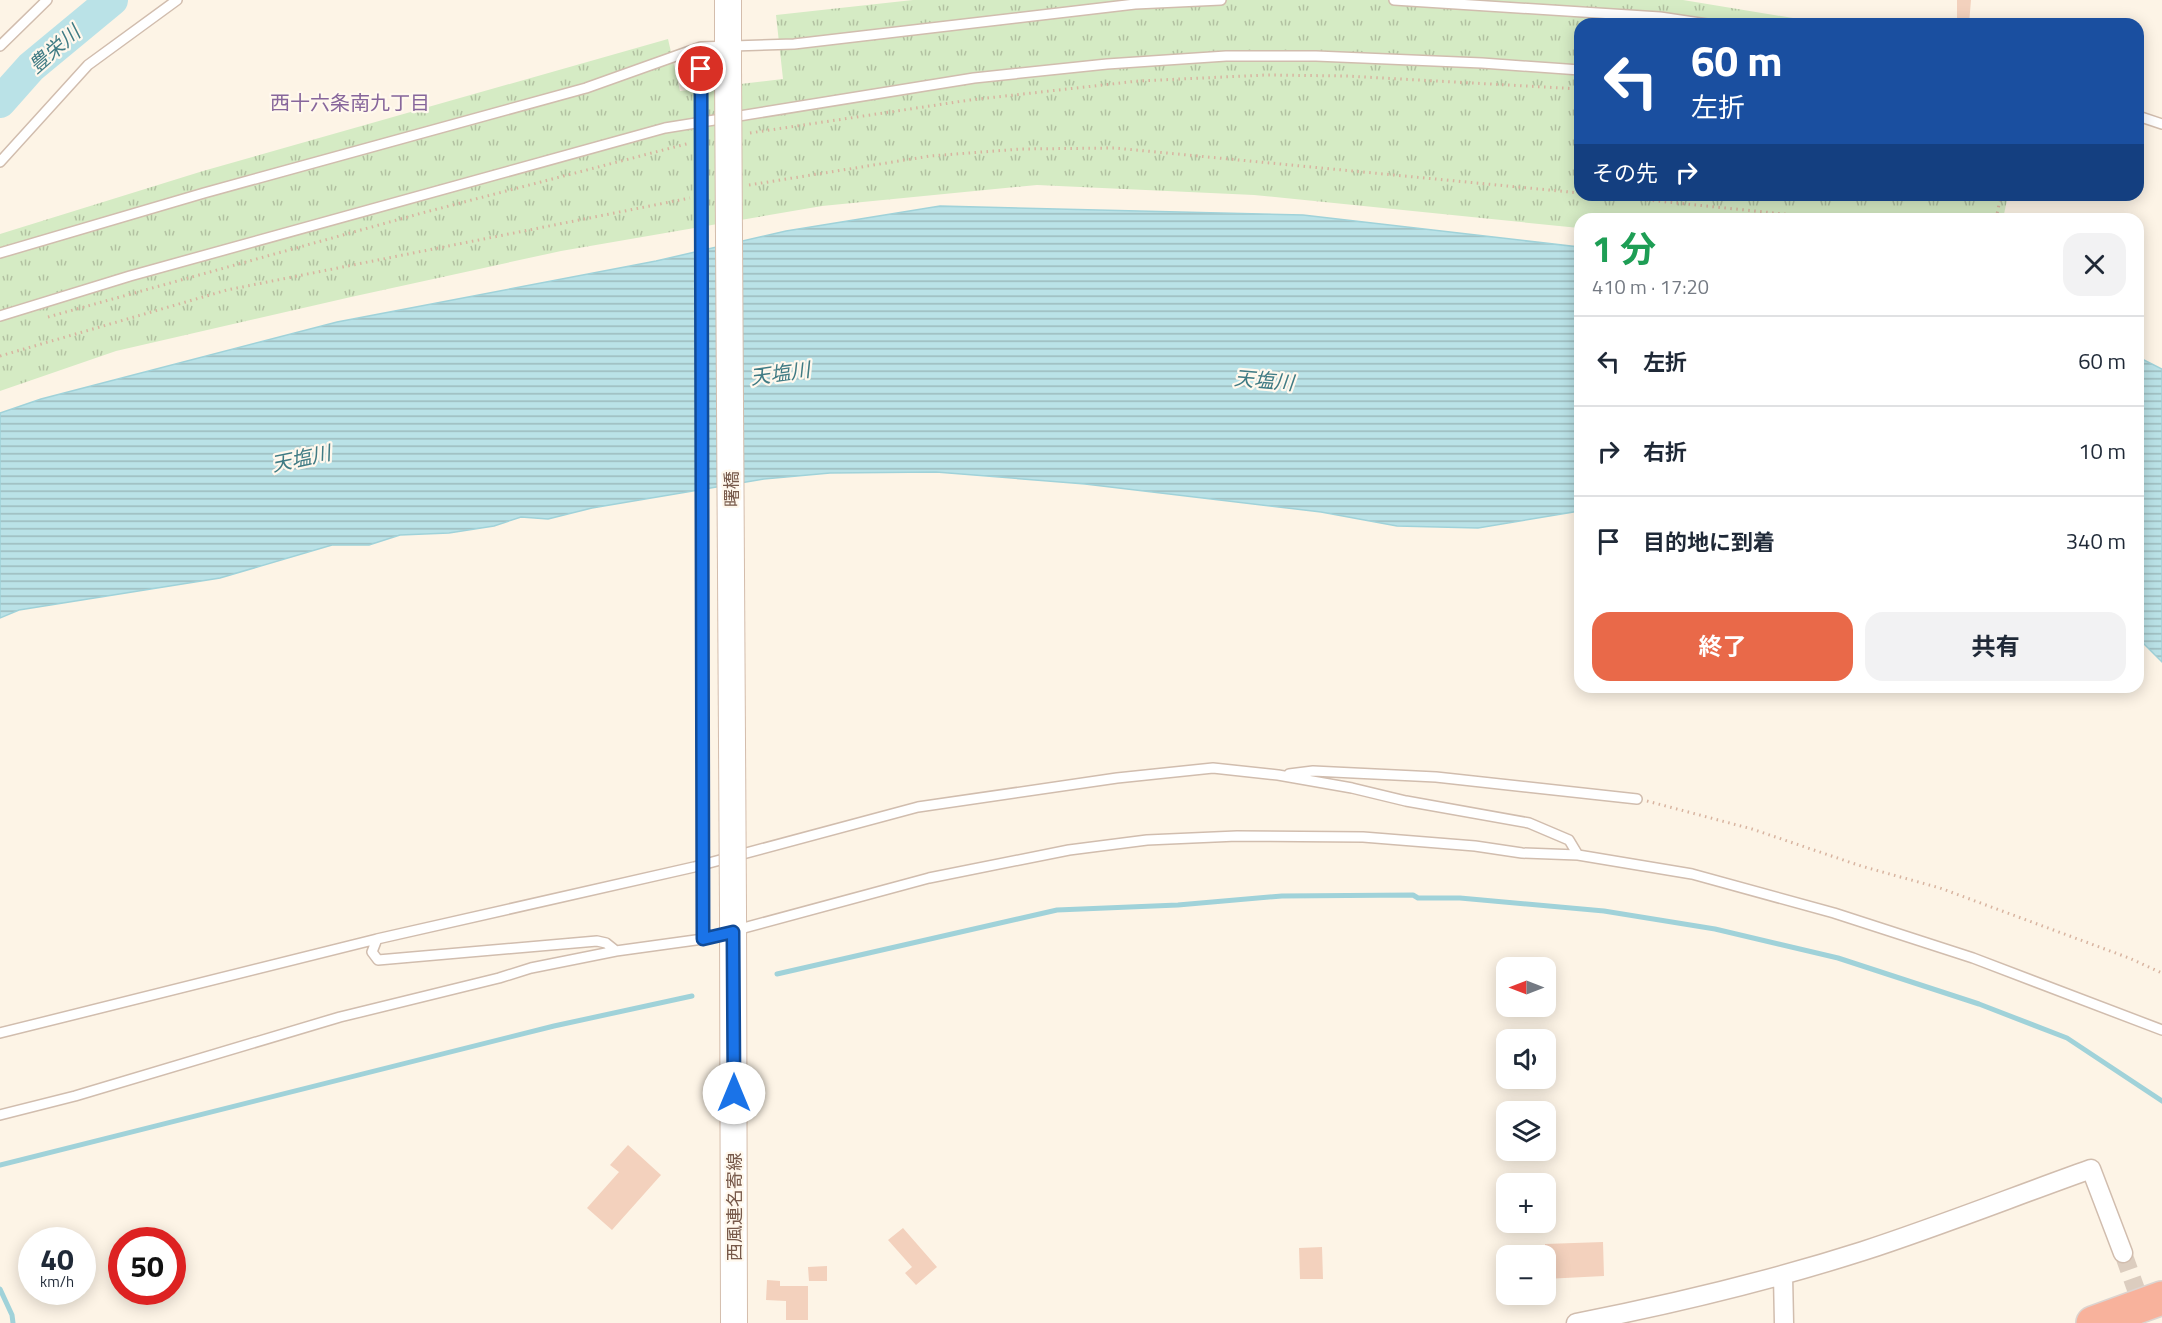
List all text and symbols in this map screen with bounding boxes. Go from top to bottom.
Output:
water label: 豊栄川 [21,16,88,80]
text: 60 m [1691,28,1783,92]
icon: left [1592,42,1670,120]
pin [675,43,726,94]
icon: arrive [684,52,717,85]
text: 左折 [1691,86,1745,127]
district label: 西十六条南九丁目 [270,87,430,118]
text: その先 [1592,156,1658,190]
icon: right [1670,156,1703,189]
text: 1 分 [1592,221,1656,276]
button: close [2063,233,2126,296]
text: 410 m · 17:20 [1592,271,1709,302]
text: 60 m [2078,344,2126,378]
icon: left [1592,345,1625,378]
text: 左折 [1643,345,1687,379]
water label: 天塩川 [748,353,814,393]
water label: 天塩川 [1233,362,1297,398]
text: 10 m [2078,434,2126,468]
icon: right [1592,435,1625,468]
text: 右折 [1643,435,1687,469]
water label: 天塩川 [268,436,336,479]
street label: 曙橋 [718,471,745,507]
text: 340 m [2066,524,2126,558]
icon: arrive [1592,525,1625,558]
text: 目的地に到着 [1643,525,1775,559]
button: 終了 [1592,612,1853,681]
button: 共有 [1865,612,2126,681]
north arrow [1496,957,1556,1017]
map controls [1496,957,1556,1305]
button: sound [1496,1029,1556,1089]
position arrow [702,1061,766,1125]
button: layers [1496,1101,1556,1161]
street label: 西風連名寄線 [721,1153,748,1261]
button: + [1496,1173,1556,1233]
speed limit sign: 50 [108,1227,186,1305]
text: 40 [40,1236,74,1282]
button: − [1496,1245,1556,1305]
text: km/h [40,1270,74,1293]

